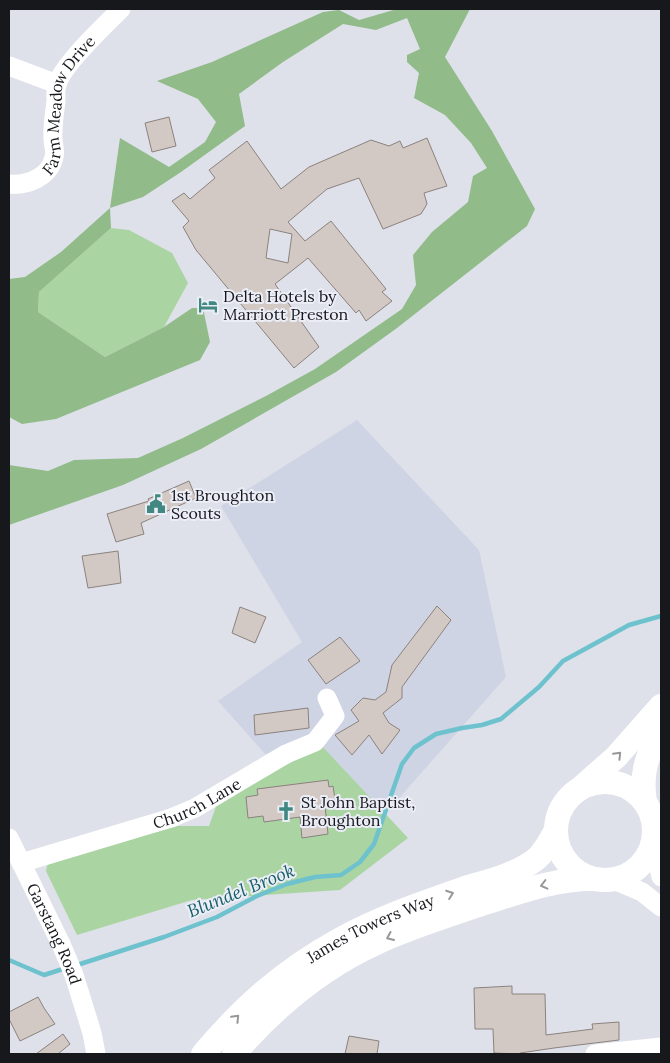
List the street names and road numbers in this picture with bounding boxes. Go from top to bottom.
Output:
street label: Farm Meadow Drive [38,31,99,179]
street label: Church Lane [150,773,244,833]
street label: Garstang Road [23,880,86,987]
street label: James Towers Way [302,889,437,968]

